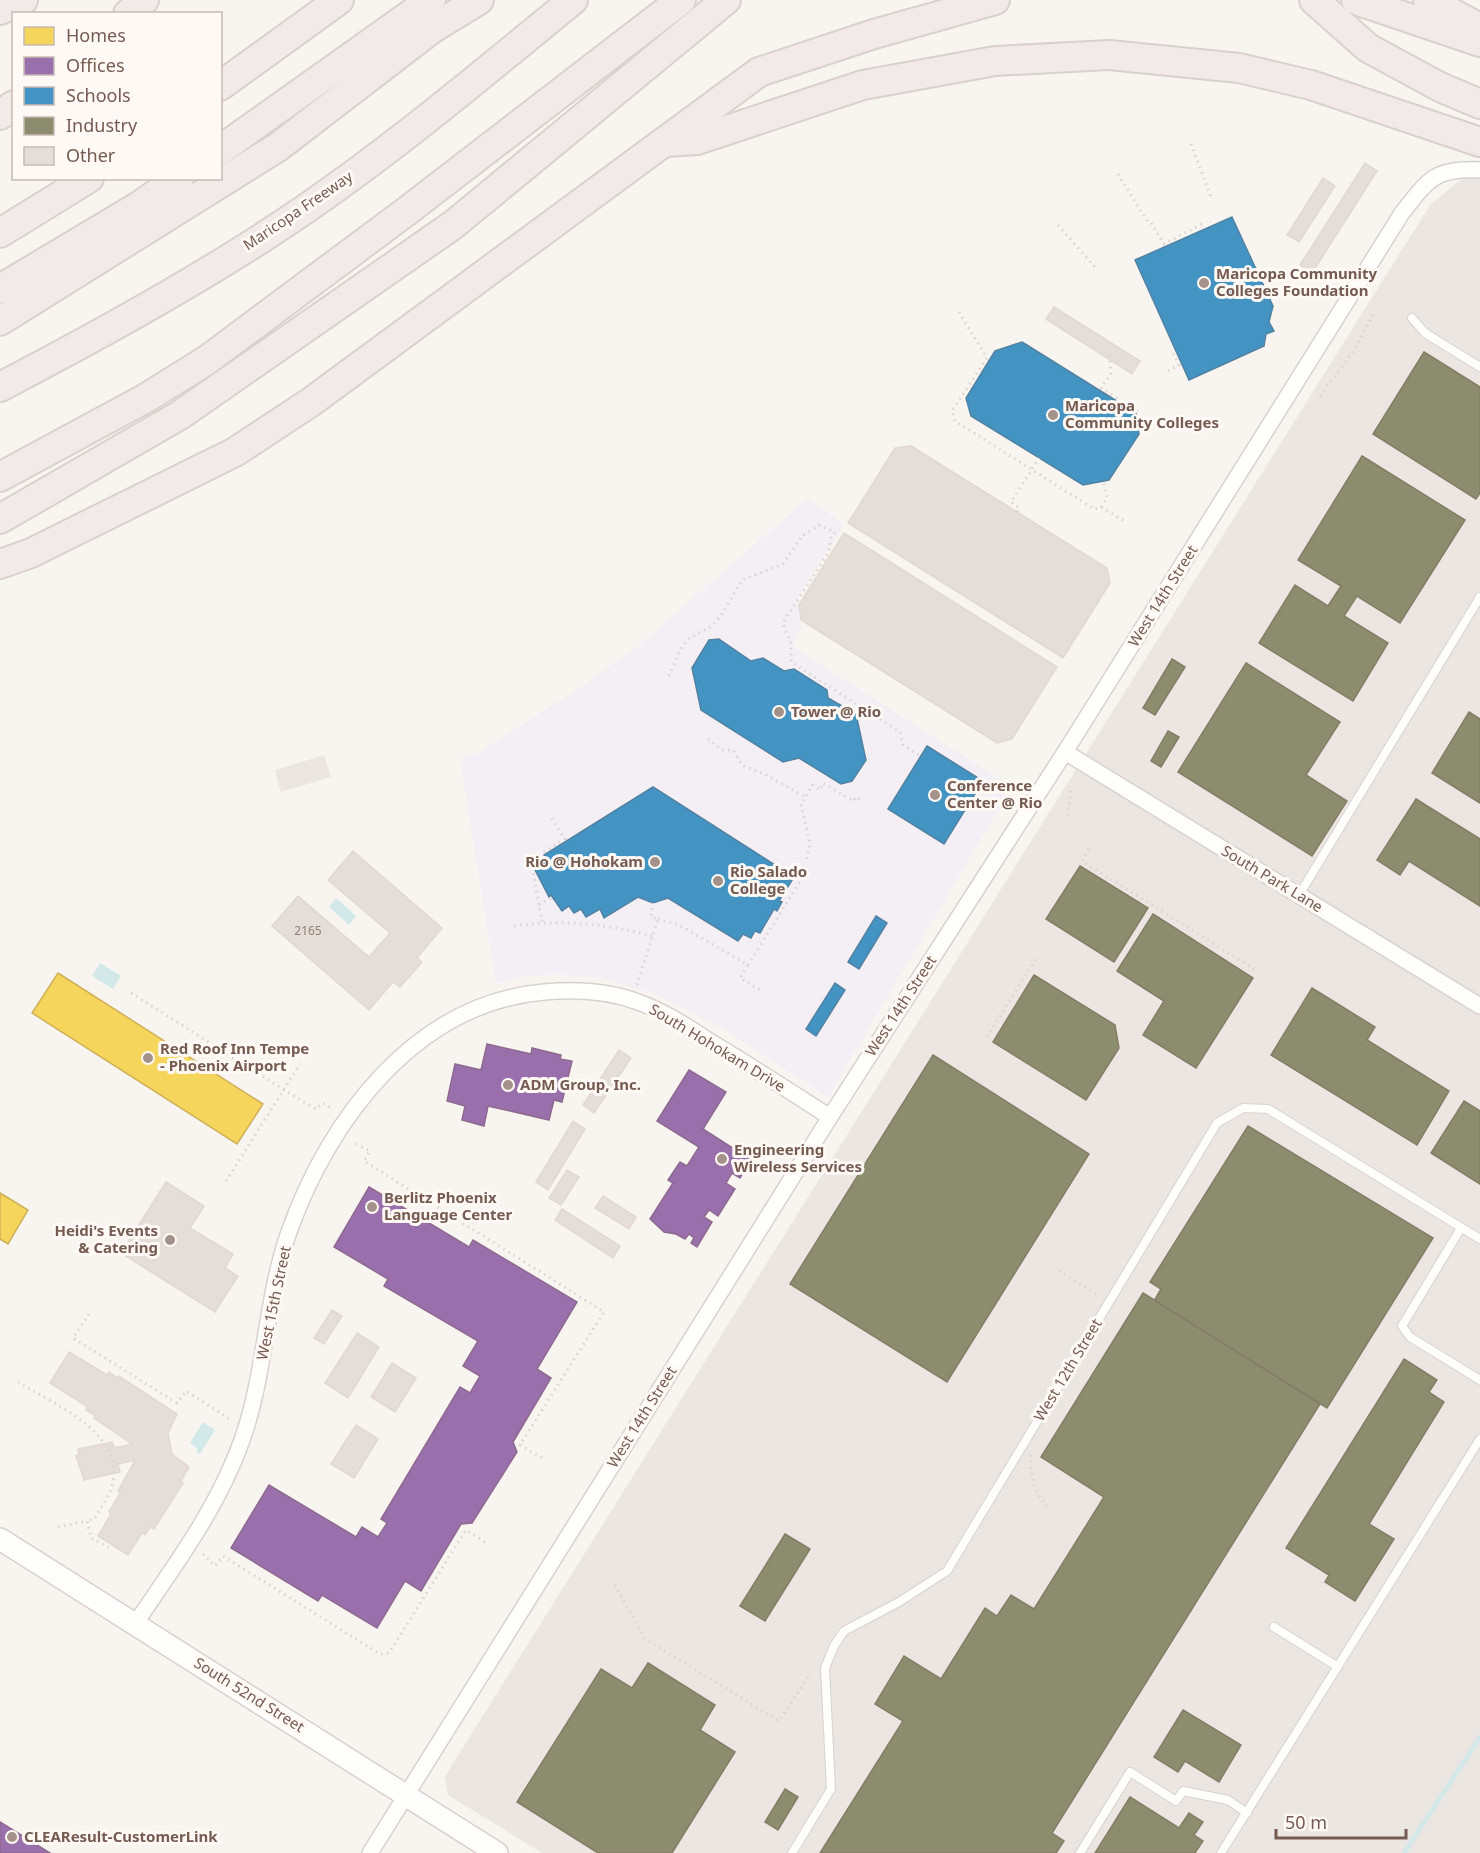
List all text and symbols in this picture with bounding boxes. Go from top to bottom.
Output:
legend [12,12,222,180]
text: Homes [66,23,126,47]
text: Offices [66,53,125,77]
text: Schools [66,83,131,107]
text: Industry [66,113,138,137]
text: Other [66,143,116,167]
street label: Maricopa Freeway [239,166,356,254]
place label: Maricopa Community Colleges Foundation [1216,263,1378,300]
marker: Maricopa Community Colleges Foundation [1197,276,1211,290]
place label: Maricopa Community Colleges [1065,395,1219,432]
marker: Maricopa Community Colleges [1046,408,1060,422]
street label: West 14th Street [1123,540,1202,650]
place label: Tower @ Rio [791,701,881,721]
marker: Tower @ Rio [772,705,786,719]
place label: Conference Center @ Rio [947,775,1042,812]
marker: Conference Center @ Rio [928,788,942,802]
street label: South Park Lane [1218,840,1327,916]
place label: Rio @ Hohokam [525,851,643,871]
marker: Rio @ Hohokam [648,855,662,869]
place label: Rio Salado College [730,861,807,898]
marker: Rio Salado College [711,874,725,888]
house number: 2165 [294,922,322,939]
street label: West 14th Street [860,951,941,1060]
street label: South Hohokam Drive [646,999,789,1096]
place label: Red Roof Inn Tempe - Phoenix Airport [160,1038,309,1075]
marker: Red Roof Inn Tempe - Phoenix Airport [141,1051,155,1065]
place label: ADM Group, Inc. [520,1074,641,1094]
marker: ADM Group, Inc. [501,1078,515,1092]
place label: Engineering Wireless Services [734,1139,862,1176]
marker: Engineering Wireless Services [715,1152,729,1166]
place label: Berlitz Phoenix Language Center [384,1187,512,1224]
marker: Berlitz Phoenix Language Center [365,1200,379,1214]
place label: Heidi's Events & Catering [54,1220,158,1257]
marker: Heidi's Events & Catering [163,1233,177,1247]
street label: West 15th Street [251,1243,295,1362]
street label: West 12th Street [1029,1314,1106,1424]
street label: West 14th Street [602,1361,681,1471]
street label: South 52nd Street [191,1652,309,1736]
scale bar [1276,1802,1406,1840]
text: 50 m [1285,1810,1327,1834]
place label: CLEAResult-CustomerLink [24,1826,218,1846]
marker: CLEAResult-CustomerLink [5,1830,19,1844]

